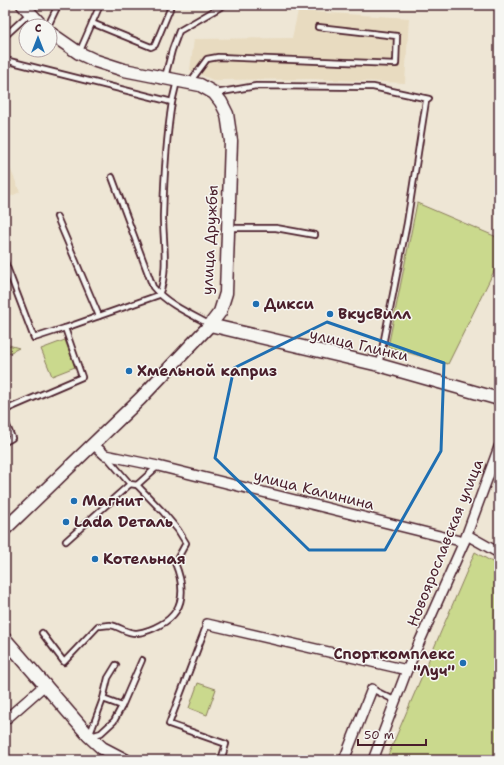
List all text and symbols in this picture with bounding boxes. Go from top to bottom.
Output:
north arrow [18,18,58,58]
text: С [35,21,42,36]
street label: улица Дружбы [197,185,223,295]
place label: Дикси [264,294,314,314]
marker: Дикси [251,299,261,309]
place label: ВкусВилл [338,304,411,324]
marker: ВкусВилл [325,309,335,319]
street label: улица Глинки [308,324,411,366]
place label: Хмельной каприз [137,361,277,381]
marker: Хмельной каприз [124,366,134,376]
street label: Новоярославская улица [402,456,488,630]
street label: улица Калинина [251,465,377,515]
place label: Магнит [82,491,143,511]
marker: Магнит [69,496,79,506]
place label: Lada Dеталь [74,512,173,532]
marker: Lada Dеталь [61,517,71,527]
place label: Котельная [103,549,186,569]
marker: Котельная [90,554,100,564]
place label: Спорткомплекс "Луч" [334,644,455,681]
marker: Спорткомплекс "Луч" [458,658,468,668]
scale bar [358,721,426,747]
text: 50 m [364,727,394,743]

